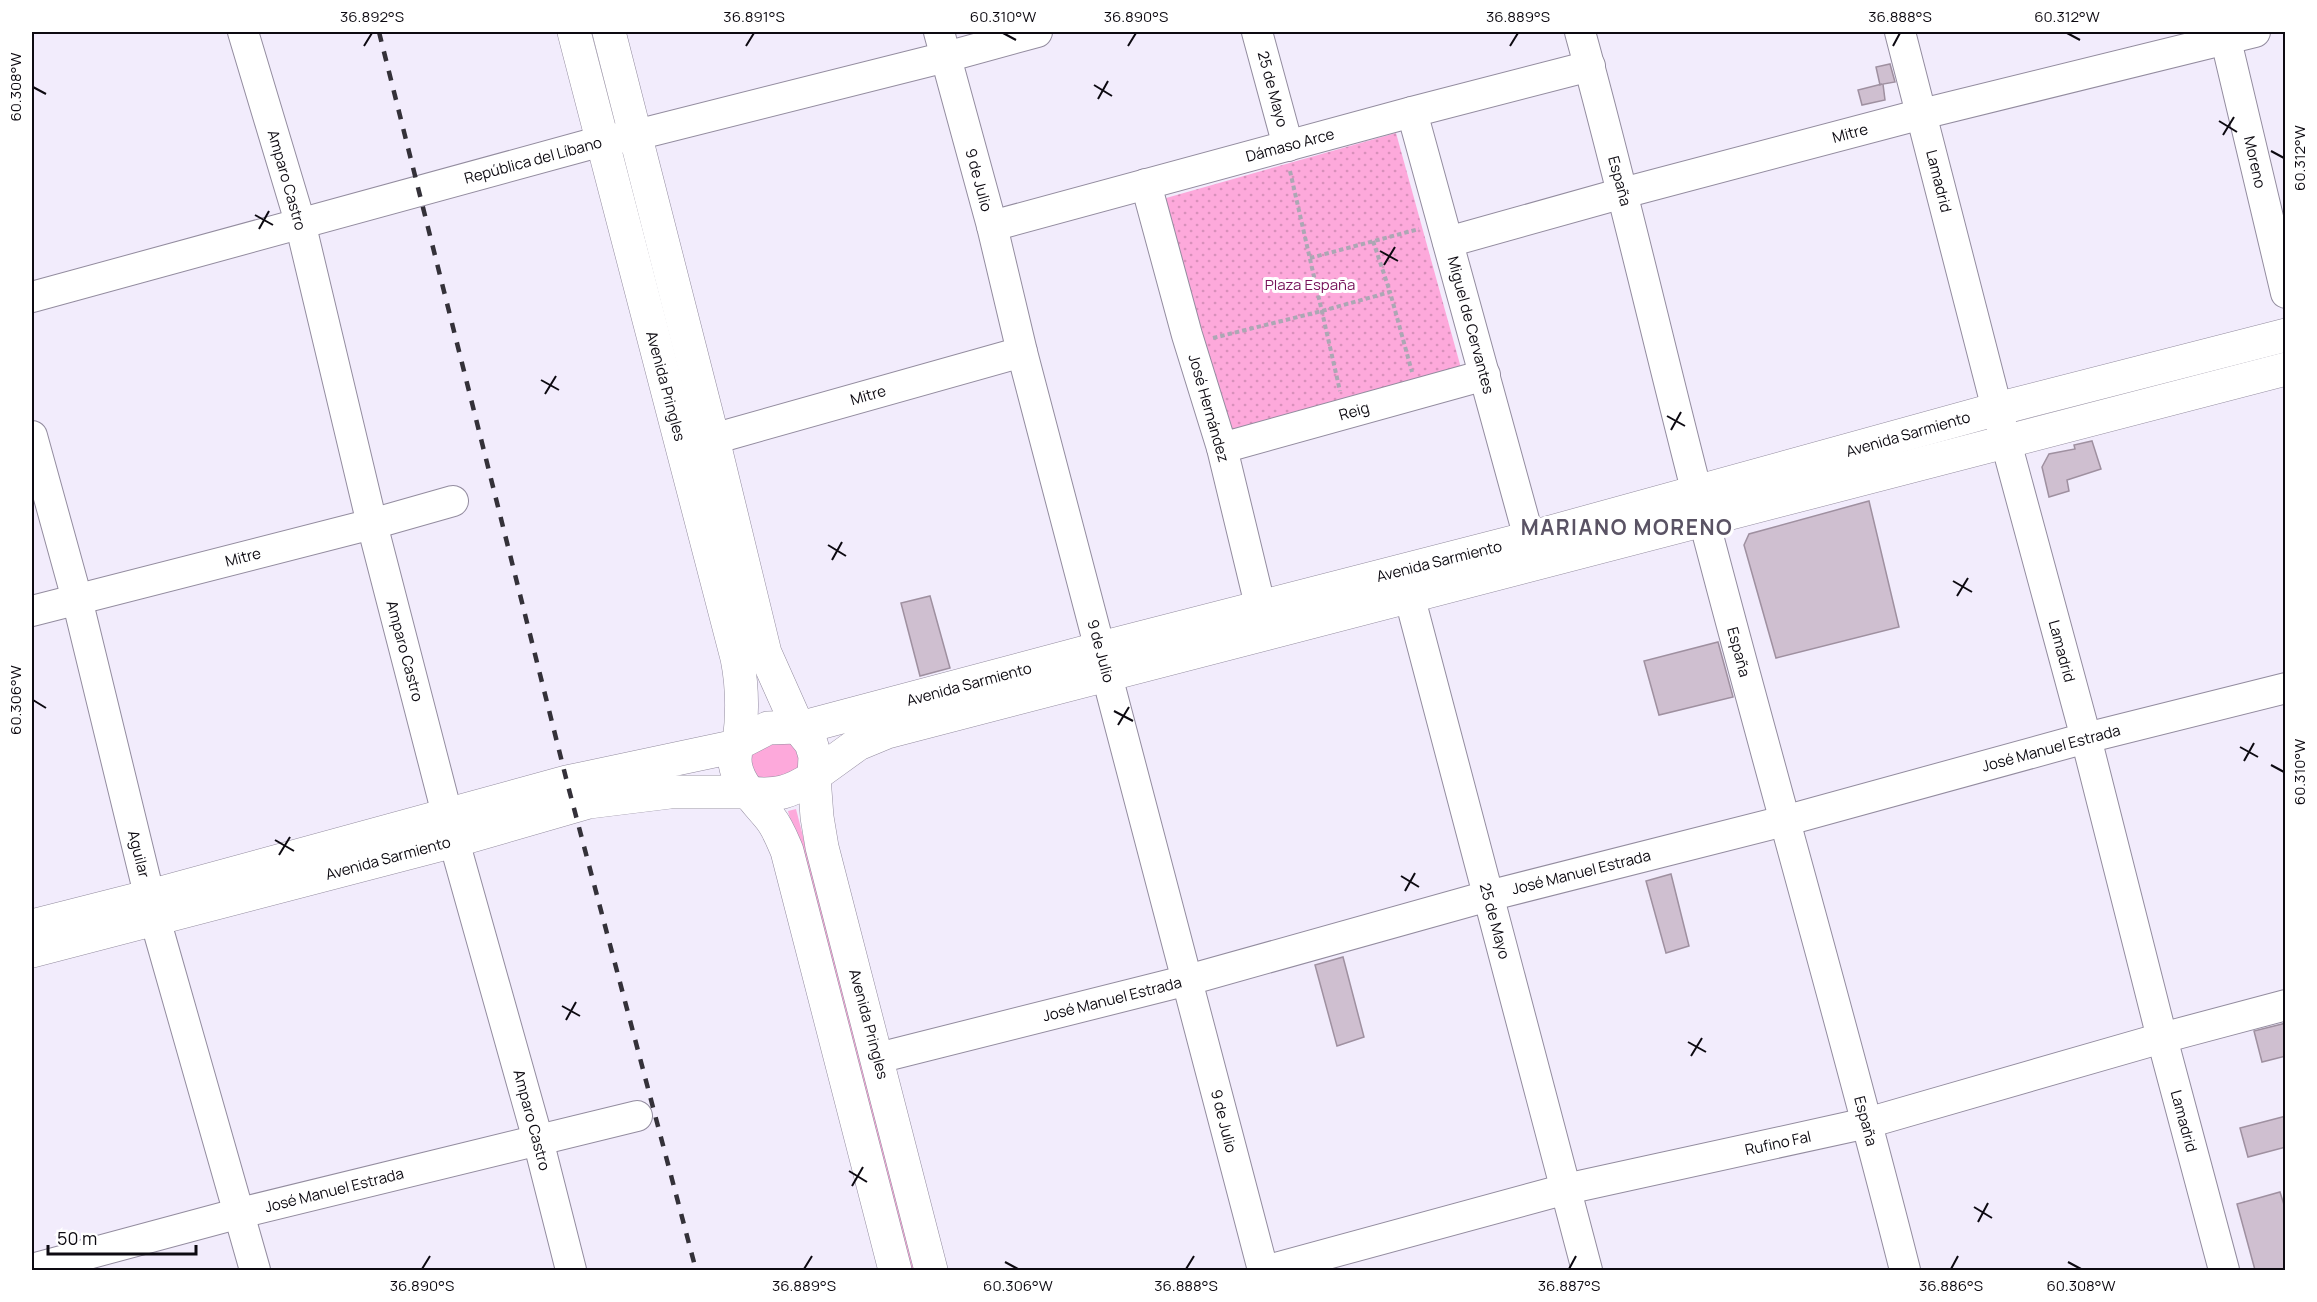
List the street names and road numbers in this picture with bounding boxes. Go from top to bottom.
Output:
street label: 25 de Mayo [1253,49,1293,129]
street label: Mitre [1830,118,1870,148]
street label: Dámaso Arce [1243,123,1337,167]
street label: Amparo Castro [263,127,311,233]
street label: República del Líbano [462,132,604,188]
street label: Moreno [2239,134,2271,190]
street label: 9 de Julio [960,146,998,214]
street label: Lamadrid [1921,148,1957,214]
street label: España [1603,154,1637,208]
street label: Miguel de Cervantes [1443,254,1499,396]
street label: Avenida Pringles [641,329,691,444]
street label: José Hernández [1184,351,1234,465]
street label: Mitre [848,380,888,410]
street label: Reig [1336,397,1372,425]
street label: Avenida Sarmiento [1843,406,1973,462]
street label: Avenida Sarmiento [1374,535,1504,587]
street label: Mitre [223,542,263,572]
street label: Amparo Castro [381,598,429,704]
street label: 9 de Julio [1082,617,1120,685]
street label: Lamadrid [2044,618,2080,684]
street label: España [1722,625,1756,679]
street label: Avenida Sarmiento [904,657,1034,711]
street label: José Manuel Estrada [1979,719,2123,777]
street label: Aguilar [123,828,155,880]
street label: Avenida Sarmiento [323,831,453,885]
street label: José Manuel Estrada [1509,845,1653,899]
street label: 25 de Mayo [1475,881,1515,961]
street label: Avenida Pringles [844,967,894,1082]
street label: José Manuel Estrada [1040,972,1184,1026]
street label: Amparo Castro [508,1067,556,1173]
street label: 9 de Julio [1206,1087,1242,1155]
street label: Lamadrid [2166,1088,2202,1154]
street label: España [1849,1094,1883,1148]
street label: Rufino Fal [1743,1126,1813,1160]
street label: José Manuel Estrada [262,1163,406,1217]

